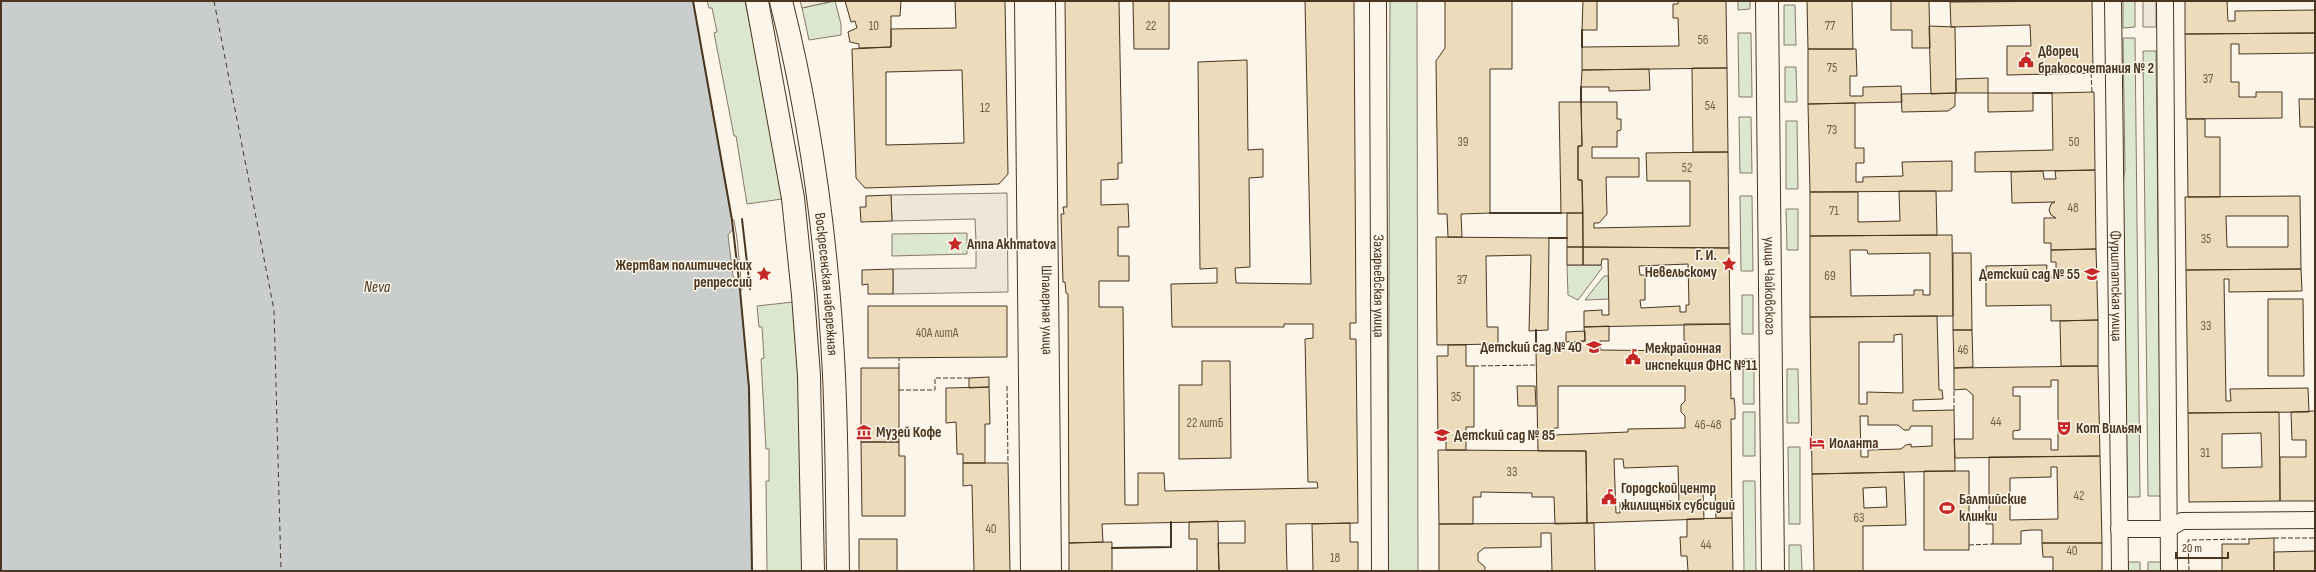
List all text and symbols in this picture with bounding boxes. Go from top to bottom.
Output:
house number: 10 [869,18,879,34]
house number: 22 [1146,18,1156,34]
house number: 77 [1825,18,1836,34]
house number: 56 [1698,32,1709,48]
place label: Дворец бракосочетания № 2 [2038,42,2154,78]
public building icon: Дворец бракосочетания № 2 [2017,51,2035,69]
house number: 75 [1827,60,1837,76]
house number: 37 [2203,71,2214,87]
house number: 54 [1705,98,1716,114]
house number: 12 [980,100,990,116]
house number: 73 [1827,122,1837,138]
house number: 39 [1457,134,1469,150]
house number: 50 [2068,134,2080,150]
house number: 52 [1682,160,1692,176]
house number: 48 [2067,200,2079,216]
house number: 71 [1829,203,1839,219]
street label: Воскресенская набережная [810,212,842,356]
street label: Фурштатская улица [2106,230,2126,342]
house number: 35 [2201,231,2211,247]
place icon: Anna Akhmatova [946,235,964,253]
place label: Anna Akhmatova [966,235,1056,254]
street label: Захарьевская улица [1369,235,1388,338]
street label: улица Чайковского [1759,237,1780,335]
place label: Г. И. Невельскому [1645,246,1718,282]
place icon: Г. И. Невельскому [1720,255,1738,273]
place label: Жертвам политических репрессий [616,256,753,292]
place icon: Жертвам политических репрессий [755,265,773,283]
street label: Шпалерная улица [1037,265,1057,355]
place label: Детский сад № 55 [1979,265,2080,284]
school or university icon: Детский сад № 55 [2083,265,2101,283]
house number: 69 [1824,268,1836,284]
house number: 37 [1457,272,1468,288]
water label: Neva [364,278,391,297]
house number: 33 [2201,318,2211,334]
house number: 40А литА [916,325,959,341]
place label: Детский сад № 40 [1480,338,1582,357]
school or university icon: Детский сад № 40 [1585,338,1603,356]
place label: Межрайонная инспекция ФНС №11 [1645,339,1758,375]
house number: 46 [1957,342,1969,358]
public building icon: Межрайонная инспекция ФНС №11 [1624,348,1642,366]
house number: 35 [1451,389,1461,405]
house number: 44 [1991,414,2002,430]
house number: 22 литБ [1187,415,1224,431]
house number: 46-48 [1694,417,1722,433]
theatre icon: Кот Вильям [2055,419,2073,437]
place label: Кот Вильям [2076,419,2142,438]
museum icon: Музей Кофе [855,423,873,441]
place label: Музей Кофе [876,423,942,442]
school or university icon: Детский сад № 85 [1433,426,1451,444]
place label: Детский сад № 85 [1454,426,1556,445]
hotel icon: Иоланта [1808,434,1826,452]
place label: Иоланта [1829,434,1878,453]
house number: 31 [2200,445,2210,461]
house number: 33 [1507,464,1517,480]
place label: Городской центр жилищных субсидий [1621,479,1735,515]
public building icon: Городской центр жилищных субсидий [1600,488,1618,506]
house number: 42 [2074,488,2084,504]
place label: Балтийские клинки [1959,490,2027,526]
sports icon: Балтийские клинки [1938,499,1956,517]
house number: 63 [1853,510,1865,526]
house number: 40 [985,521,997,537]
scale bar [2176,534,2228,560]
house number: 44 [1701,537,1712,553]
text: 20 m [2182,541,2202,556]
house number: 40 [2066,543,2078,559]
house number: 18 [1330,550,1340,566]

